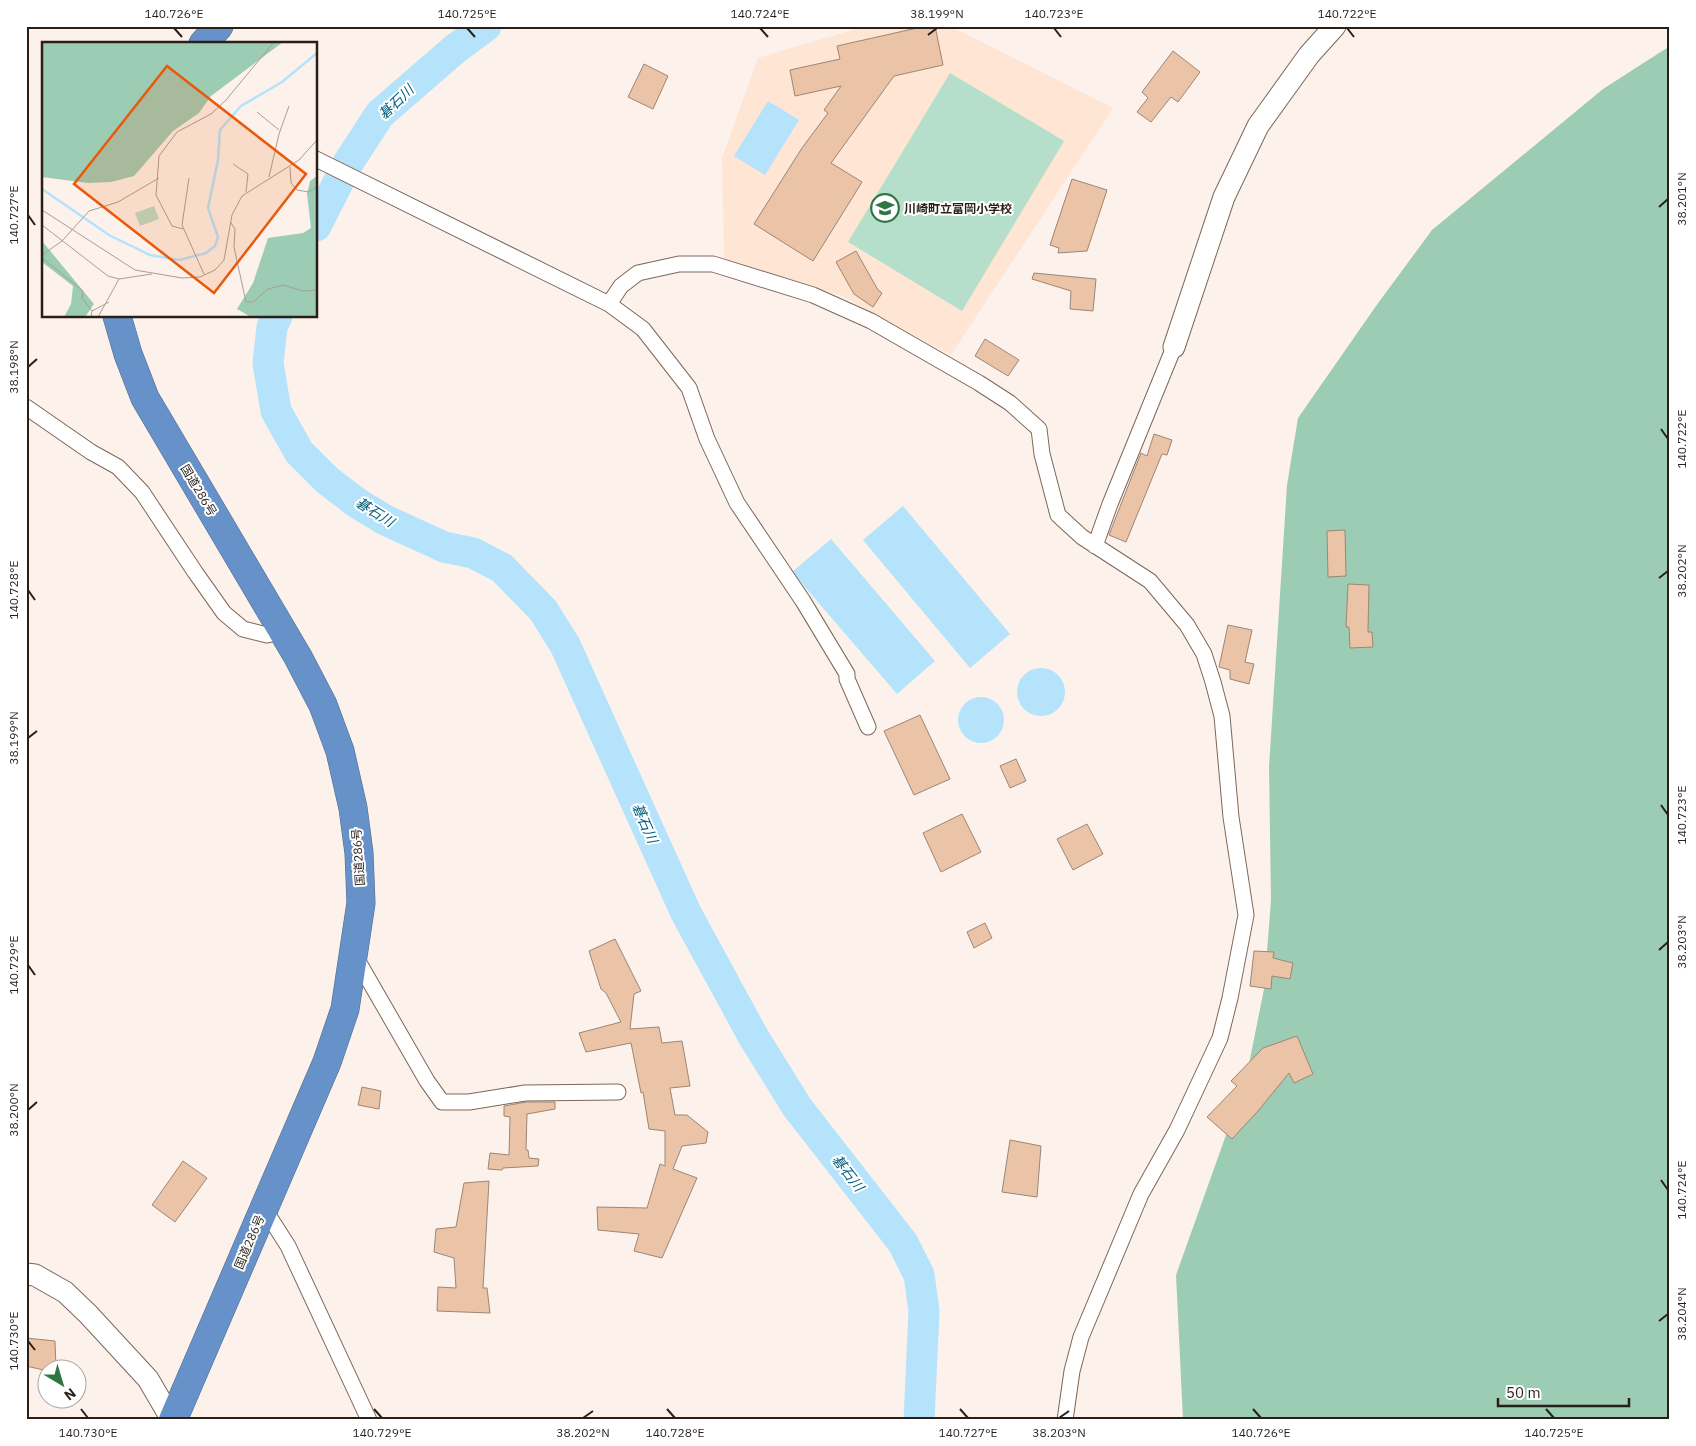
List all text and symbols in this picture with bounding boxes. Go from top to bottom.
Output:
text: 140.726°E [144,6,204,21]
text: 140.725°E [437,6,497,21]
text: 140.724°E [730,6,790,21]
text: 38.199°N [910,6,964,21]
text: 140.723°E [1024,6,1084,21]
text: 140.722°E [1317,6,1377,21]
inset map [42,42,318,318]
water label: 碁石川 [375,80,419,123]
text: 38.201°N [1674,172,1689,226]
text: 140.727°E [6,185,21,245]
school or university icon: 川崎町立富岡小学校 [870,193,900,223]
place label: 川崎町立富岡小学校 [904,201,1012,216]
text: 38.198°N [6,340,21,394]
text: 140.722°E [1674,409,1689,469]
street label: 国道286号 [178,461,220,519]
water label: 碁石川 [352,493,399,532]
text: 38.202°N [1674,544,1689,598]
text: 140.728°E [6,560,21,620]
text: 38.199°N [6,711,21,765]
text: 140.723°E [1674,785,1689,845]
water label: 碁石川 [628,800,663,848]
street label: 国道286号 [349,828,367,886]
text: 38.203°N [1674,915,1689,969]
text: 140.729°E [6,935,21,995]
text: 38.200°N [6,1083,21,1137]
water label: 碁石川 [828,1151,869,1197]
text: 140.724°E [1674,1160,1689,1220]
street label: 国道286号 [231,1213,267,1271]
text: 38.204°N [1674,1287,1689,1341]
text: 140.730°E [6,1311,21,1371]
north arrow [38,1358,88,1408]
scale bar [1498,1376,1630,1408]
text: 50 m [1506,1383,1541,1402]
text: N [60,1384,80,1404]
text: 140.730°E [58,1425,118,1440]
text: 140.729°E [352,1425,412,1440]
text: 38.202°N [556,1425,610,1440]
text: 140.728°E [645,1425,705,1440]
text: 140.727°E [938,1425,998,1440]
text: 38.203°N [1032,1425,1086,1440]
text: 140.726°E [1231,1425,1291,1440]
text: 140.725°E [1524,1425,1584,1440]

